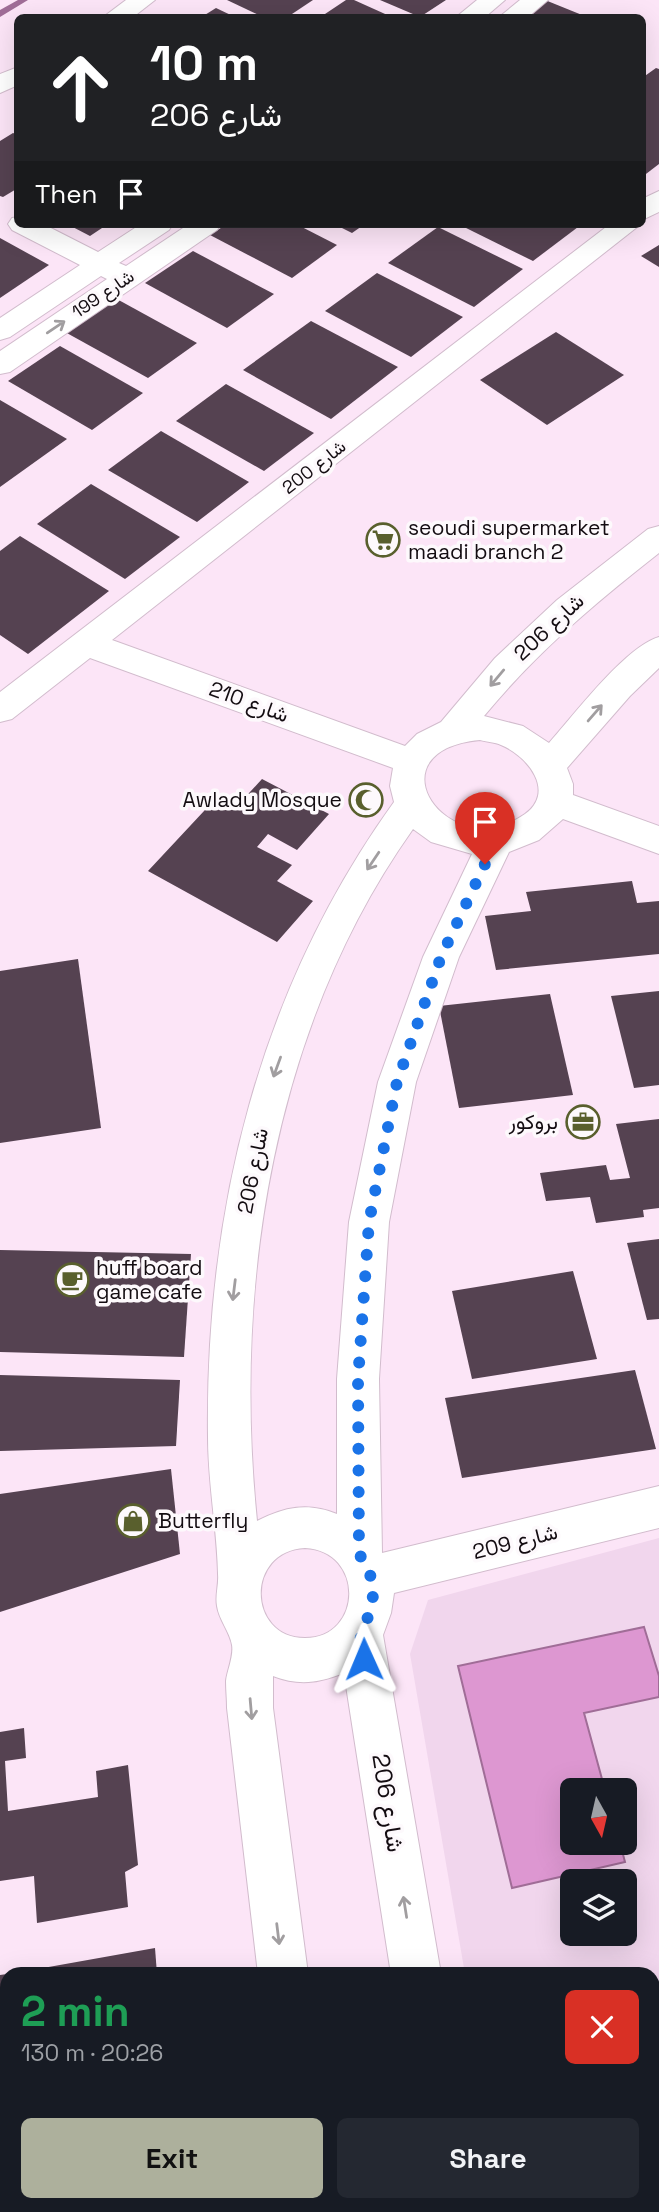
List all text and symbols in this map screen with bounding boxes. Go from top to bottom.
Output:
text: 10 m [150,32,258,94]
icon: ahead [35,42,126,133]
text: شارع 206 [150,95,282,135]
icon: arrive [112,175,150,213]
text: Then [35,177,98,211]
street label: شارع 199 [67,264,139,324]
one-way arrow [46,320,65,334]
street label: شارع 200 [277,435,351,499]
place label: seoudi supermarket maadi branch 2 [408,514,610,565]
supermarket icon: seoudi supermarket maadi branch 2 [364,521,402,559]
street label: شارع 206 [508,587,590,667]
one-way arrow [489,669,505,687]
street label: شارع 210 [205,675,293,729]
one-way arrow [587,704,603,722]
mosque icon: Awlady Mosque [347,781,385,819]
place label: Awlady Mosque [182,786,342,813]
pin [455,792,515,864]
icon: arrive [466,803,504,841]
one-way arrow [366,851,380,870]
one-way arrow [270,1055,282,1077]
office icon: بروكور [564,1103,602,1141]
place label: بروكور [508,1108,558,1135]
street label: شارع 206 [231,1126,275,1216]
place label: huff board game cafe [96,1254,203,1305]
cafe icon: huff board game cafe [53,1261,91,1299]
one-way arrow [227,1278,240,1300]
shop icon: Butterfly [114,1502,152,1540]
place label: Butterfly [158,1507,248,1534]
street label: شارع 209 [470,1518,560,1566]
position arrow [327,1622,401,1696]
one-way arrow [245,1697,258,1719]
street label: شارع 206 [364,1752,412,1854]
north arrow [560,1778,637,1855]
map controls [560,1778,637,1946]
button: layers [560,1869,637,1946]
one-way arrow [398,1896,411,1919]
one-way arrow [271,1923,284,1945]
text: 2 min [21,1985,130,2038]
button: close [565,1990,639,2064]
text: 130 m · 20:26 [21,2038,163,2068]
button: Exit [21,2118,323,2198]
button: Share [337,2118,639,2198]

